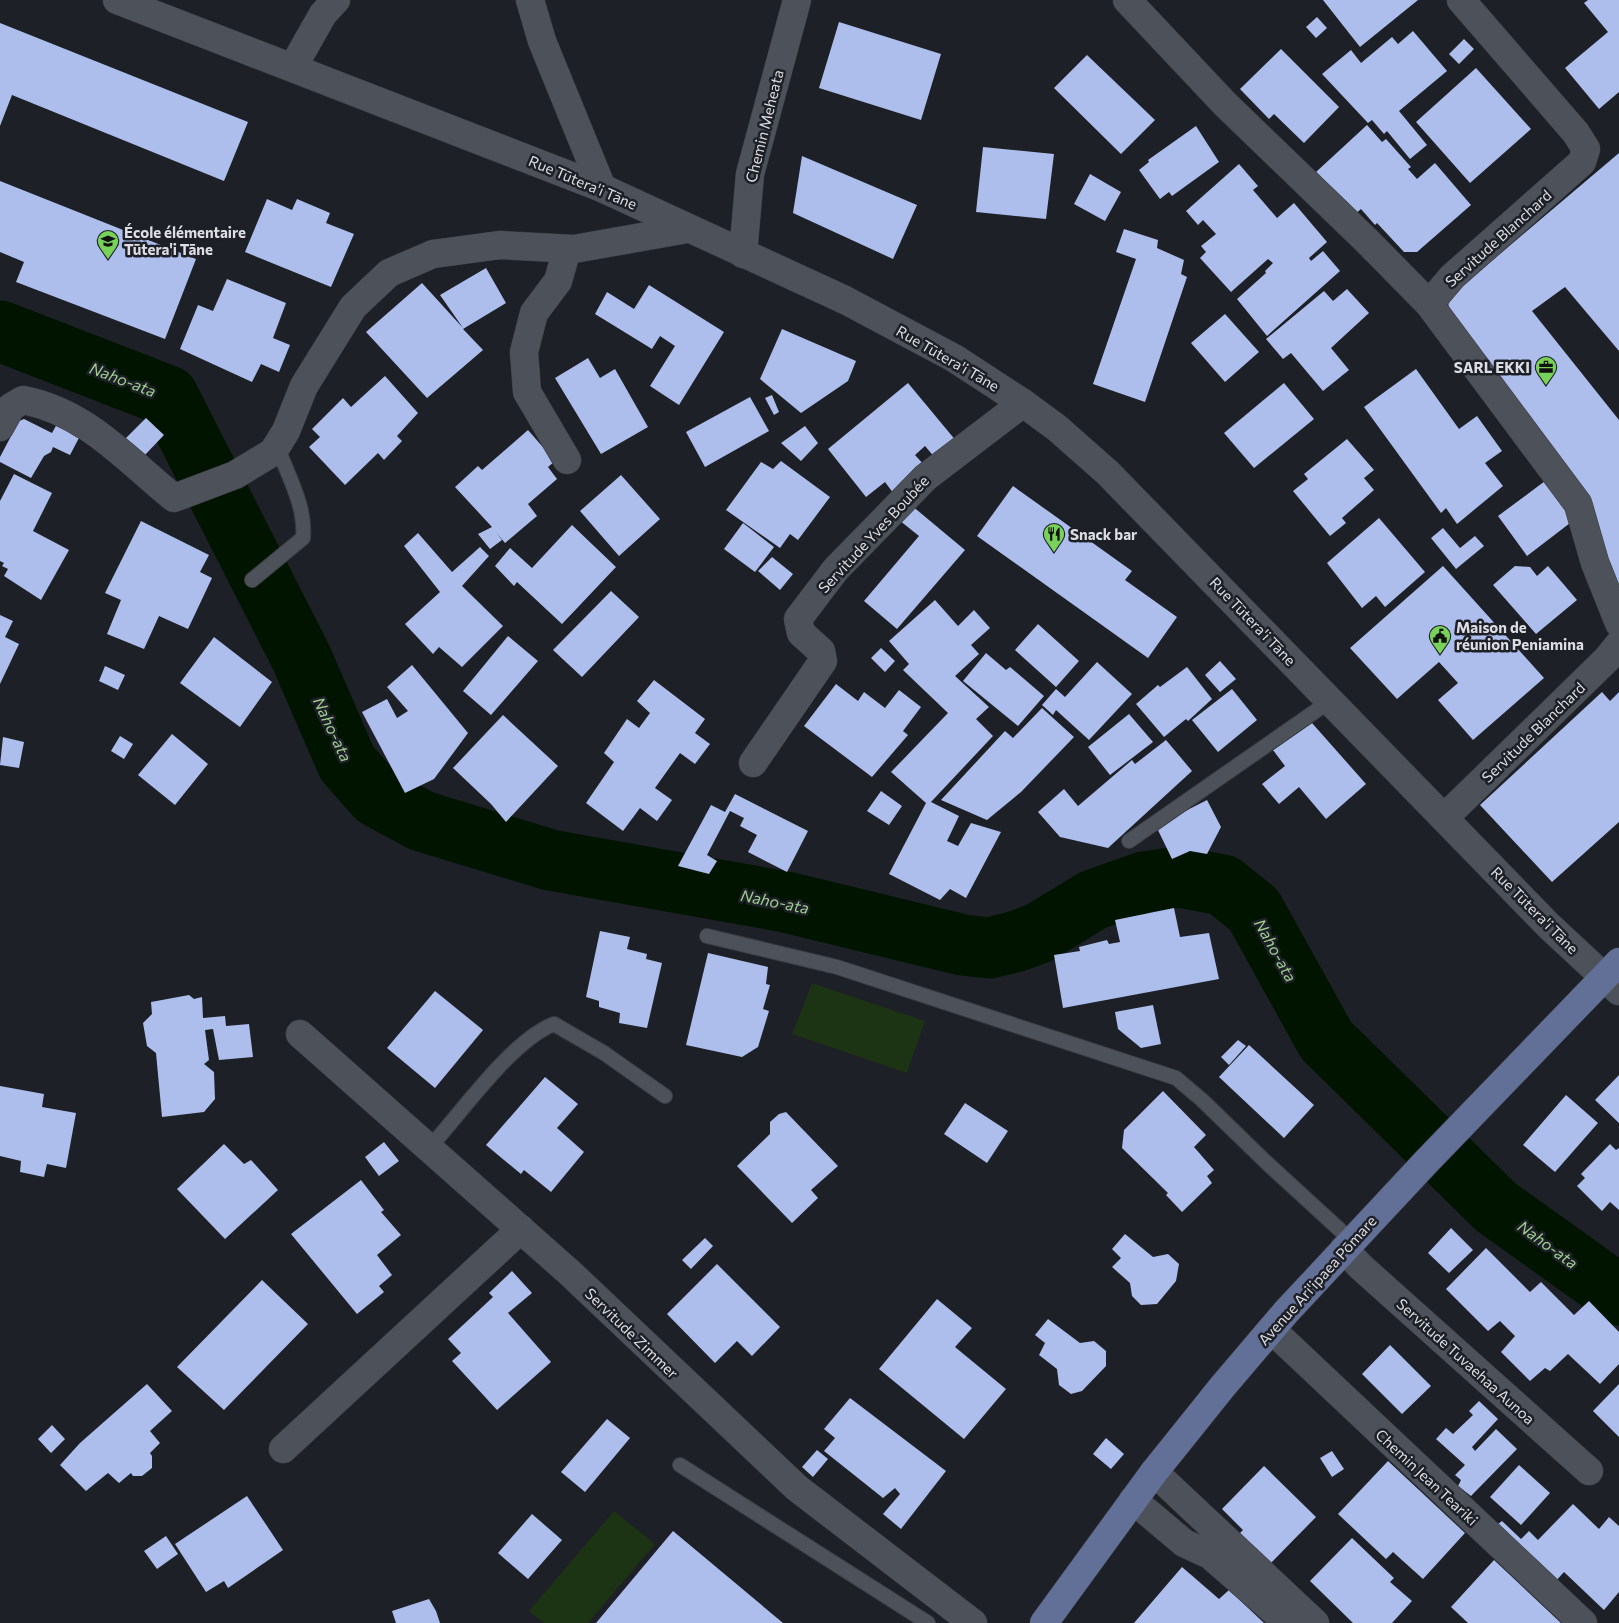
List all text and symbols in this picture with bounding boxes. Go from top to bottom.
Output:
street label: Chemin Meheata [741,68,787,184]
street label: Rue Tūtera'i Tāne [526,151,640,213]
street label: Servitude Blanchard [1441,186,1555,290]
place label: École élémentaire Tūtera'i Tāne [124,223,246,258]
school or university icon: École élémentaire Tūtera'i Tāne [96,229,120,260]
street label: Rue Tūtera'i Tāne [893,321,1003,395]
office icon: SARL EKKI [1534,355,1558,386]
water label: Naho-ata [87,358,159,400]
place label: SARL EKKI [1454,358,1530,376]
street label: Servitude Yves Boubée [814,472,932,596]
restaurant icon: Snack bar [1042,522,1066,553]
place label: Snack bar [1070,525,1137,543]
street label: Rue Tūtera'i Tāne [1206,573,1300,669]
place label: Maison de réunion Peniamina [1456,618,1584,653]
public building icon: Maison de réunion Peniamina [1428,624,1452,655]
street label: Servitude Blanchard [1478,678,1588,786]
water label: Naho-ata [310,694,356,764]
street label: Rue Tūtera'i Tāne [1488,863,1582,957]
water label: Naho-ata [739,885,811,917]
water label: Naho-ata [1251,915,1301,985]
street label: Avenue Ari'ipaea Pōmare [1254,1211,1380,1348]
water label: Naho-ata [1514,1216,1582,1272]
street label: Servitude Zimmer [582,1284,682,1382]
street label: Servitude Tuvaehaa Aunoa [1393,1294,1539,1428]
street label: Chemin Jean Teariki [1372,1425,1482,1529]

